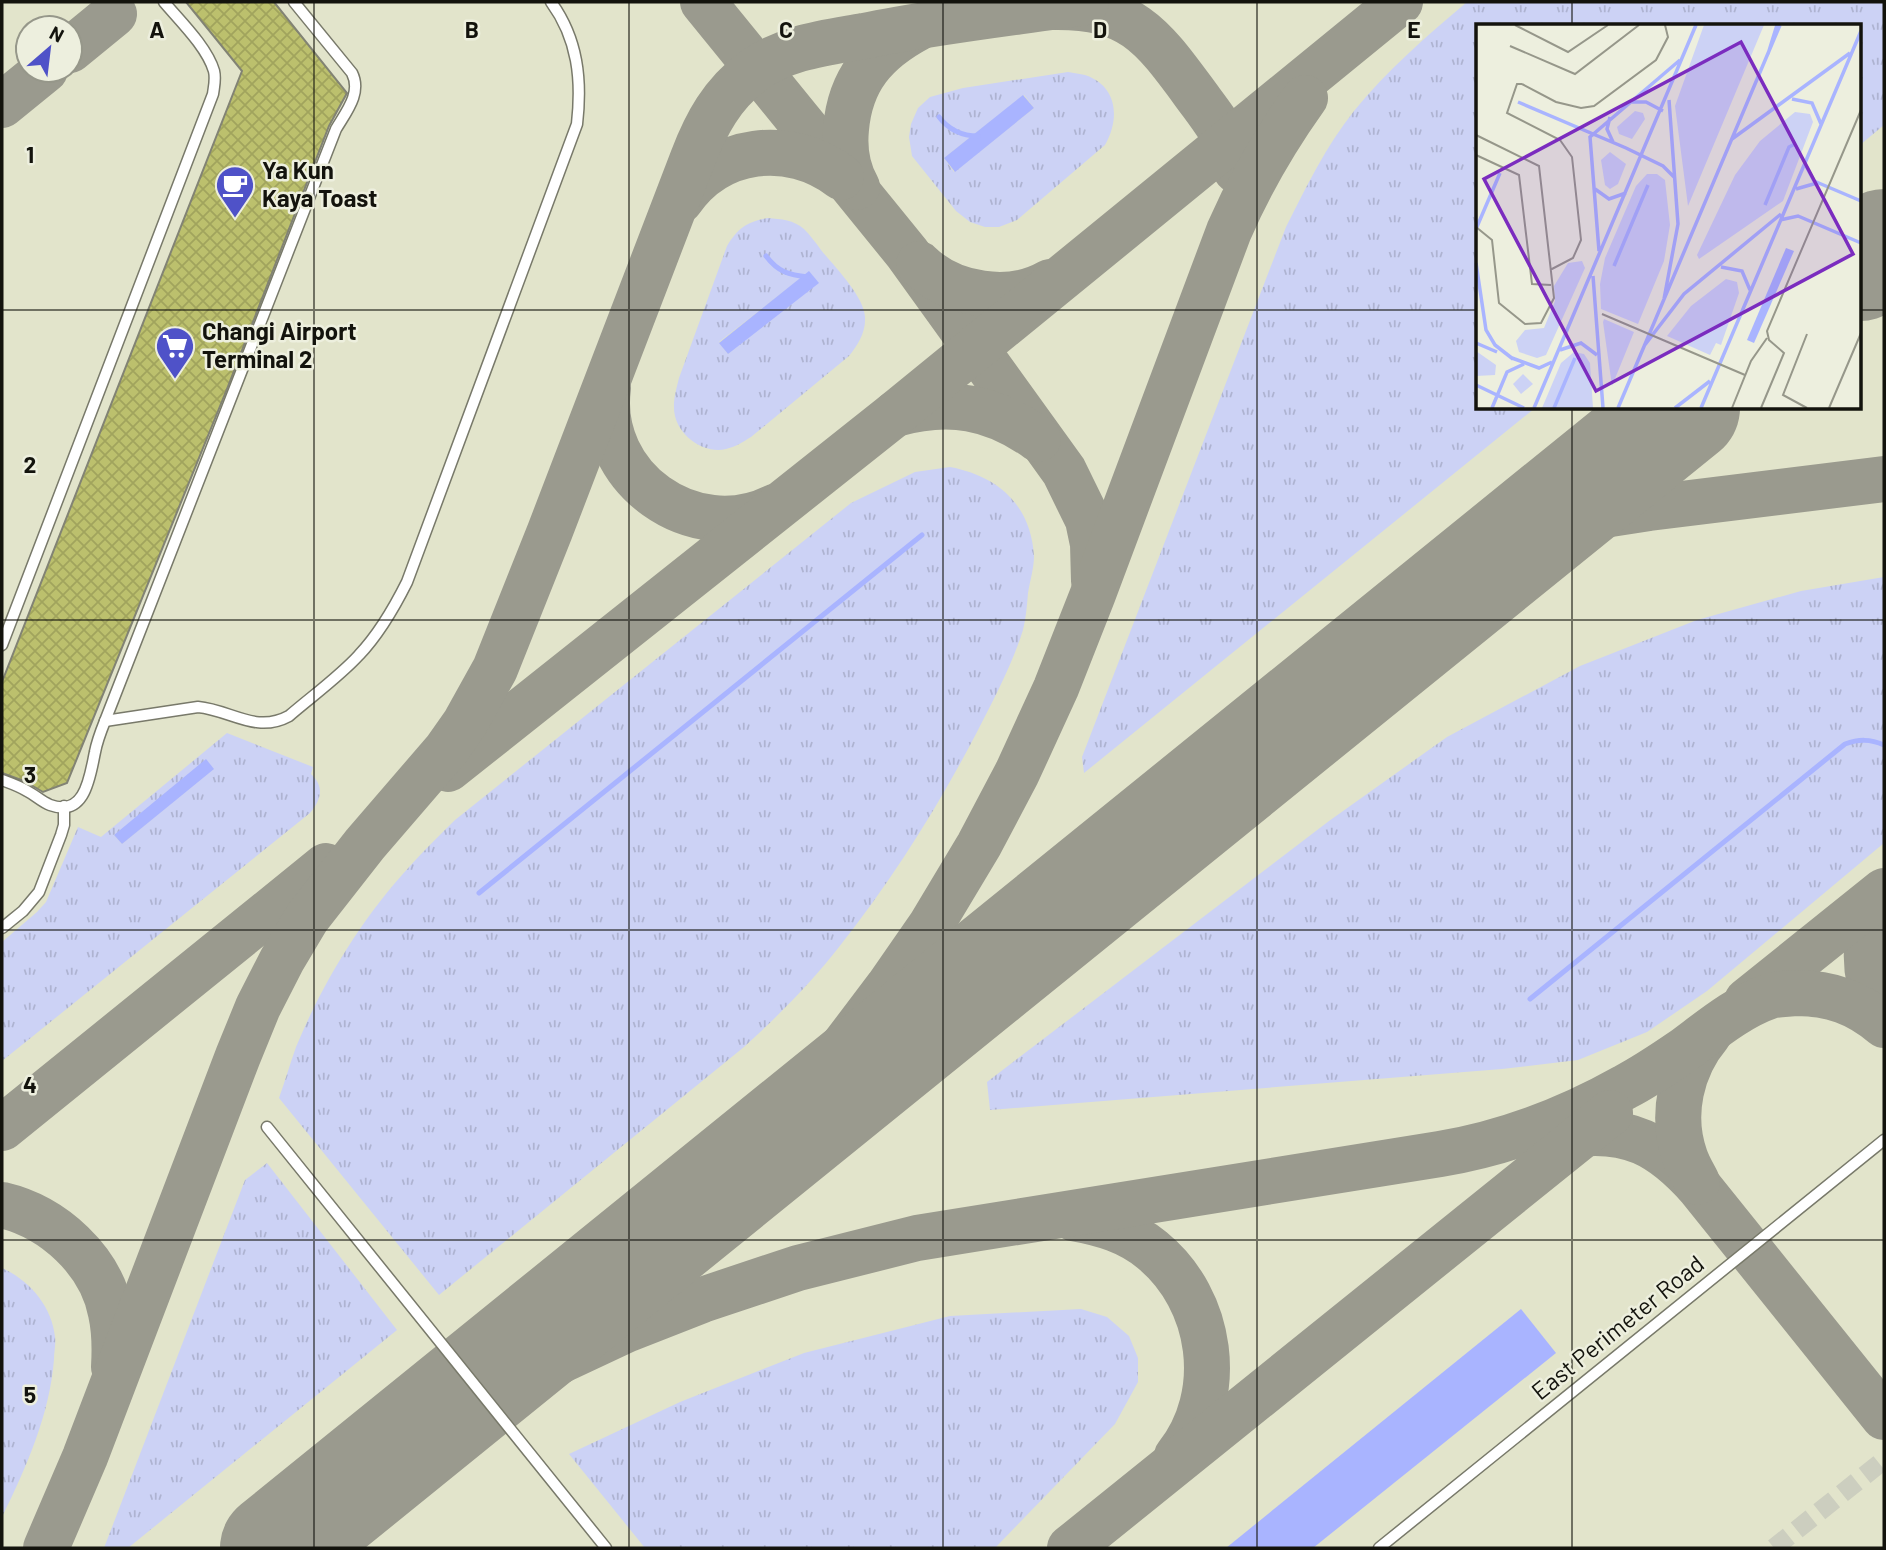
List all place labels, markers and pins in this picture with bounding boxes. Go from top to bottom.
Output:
place label: Ya Kun Kaya Toast [262,155,378,212]
cafe icon: Ya Kun Kaya Toast [214,164,256,219]
place label: Changi Airport Terminal 2 [202,316,357,373]
supermarket icon: Changi Airport Terminal 2 [154,325,196,380]

